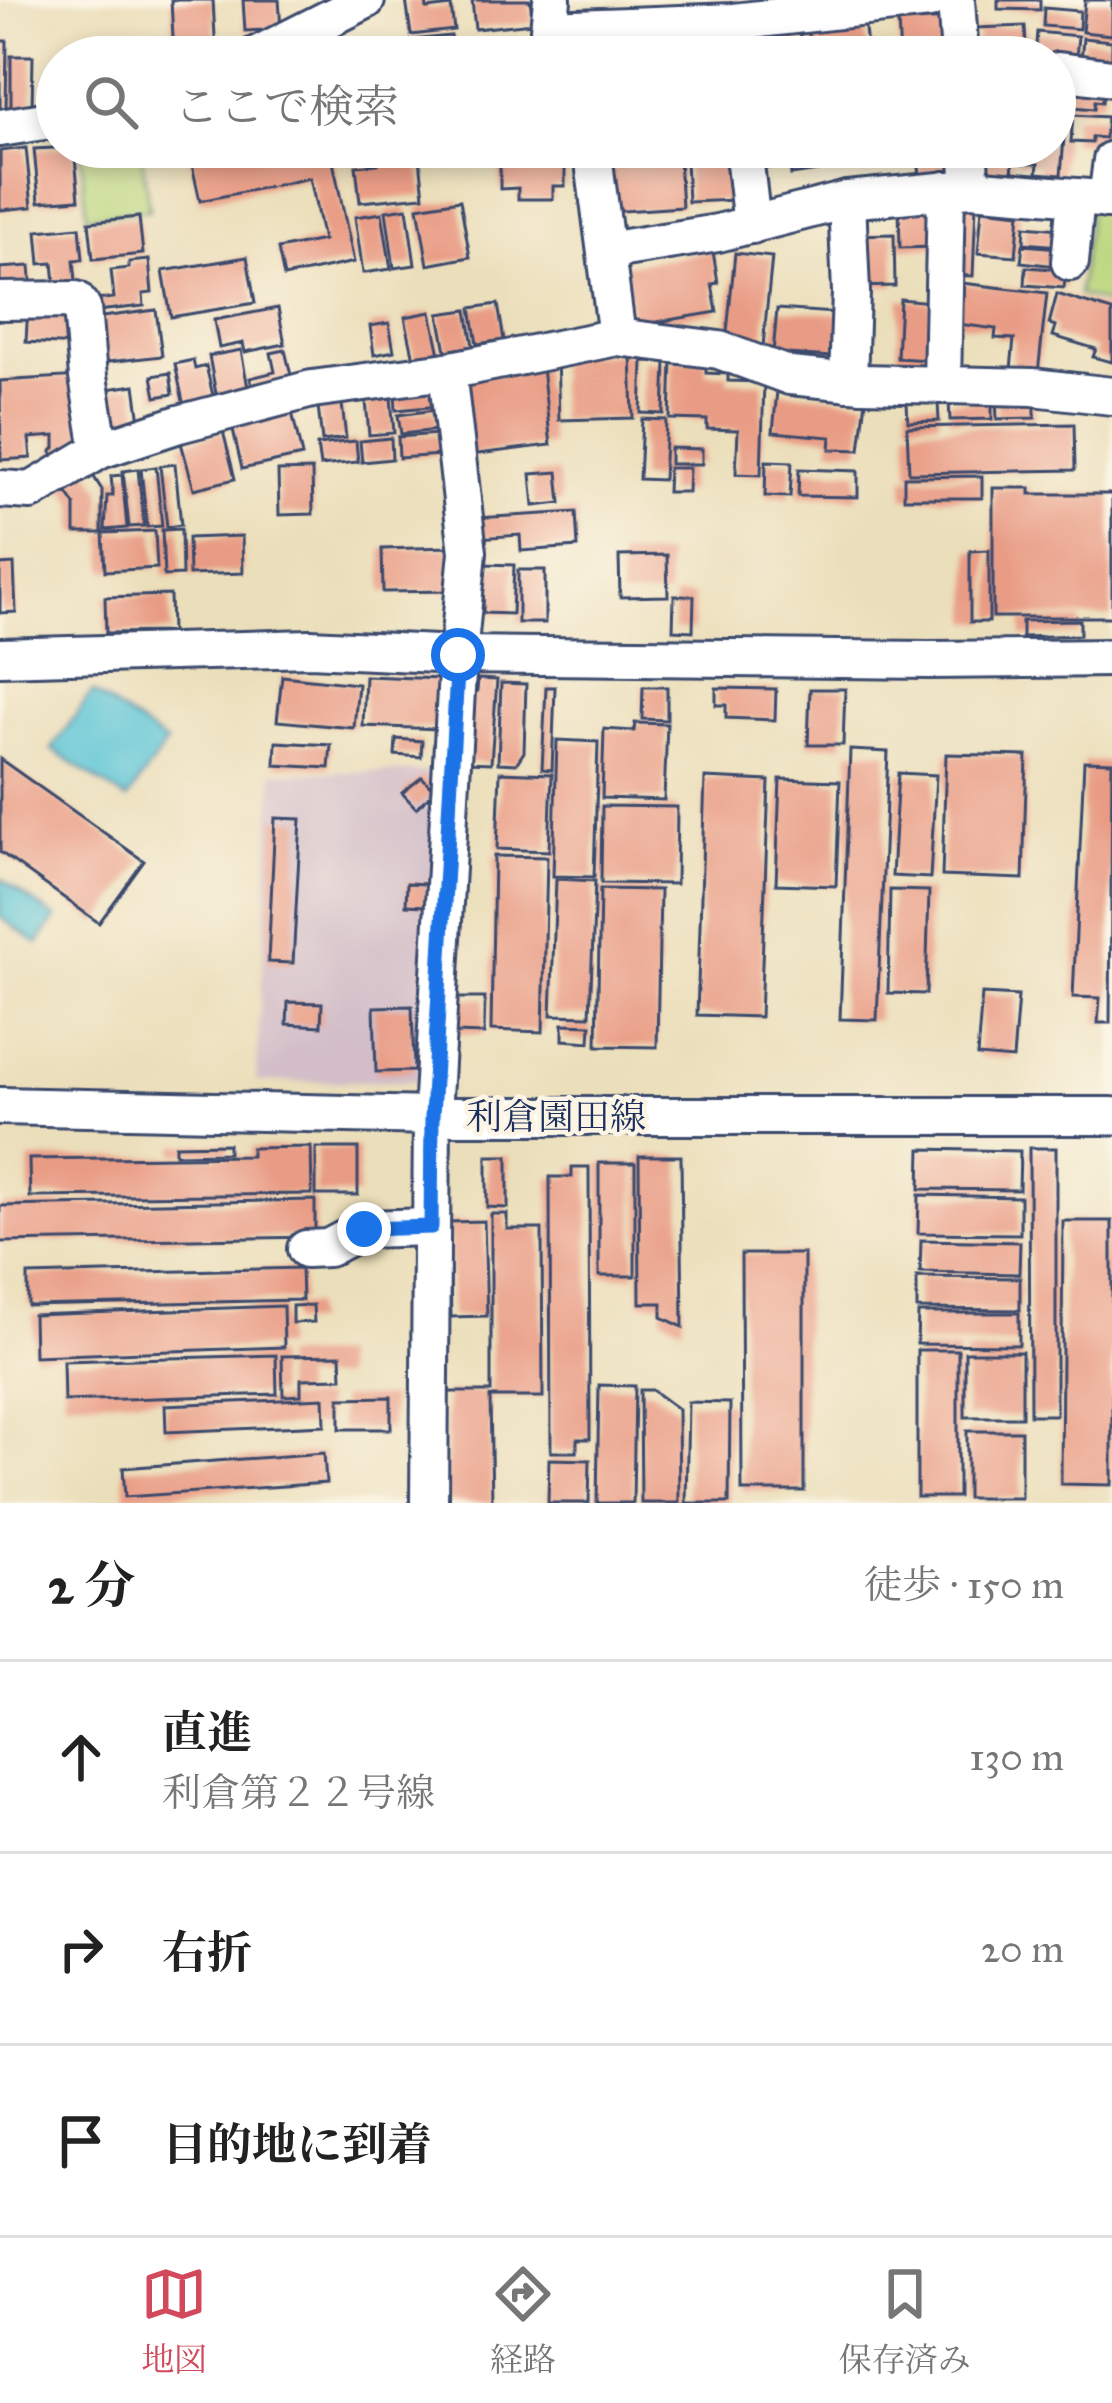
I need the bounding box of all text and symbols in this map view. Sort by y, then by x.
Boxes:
search box [36,36,1076,168]
icon: search [78,69,144,135]
text: ここで検索 [174,79,399,134]
route start [431,628,485,682]
street label: 利倉園田線 [466,1095,646,1139]
route end [337,1202,391,1256]
text: 2 分 [48,1555,135,1617]
text: 徒歩 · 150 m [864,1561,1064,1609]
text: 直進 [162,1705,252,1760]
icon: ahead [48,1724,114,1790]
text: 130 m [969,1733,1064,1781]
text: 利倉第２２号線 [162,1769,435,1817]
icon: right [48,1916,114,1982]
text: 右折 [162,1925,252,1980]
text: 20 m [981,1925,1064,1973]
icon: arrive [48,2108,114,2174]
text: 目的地に到着 [162,2117,432,2172]
tab: 地図 [141,2261,207,2380]
tab: 経路 [490,2261,556,2380]
tab: 保存済み [839,2261,971,2380]

